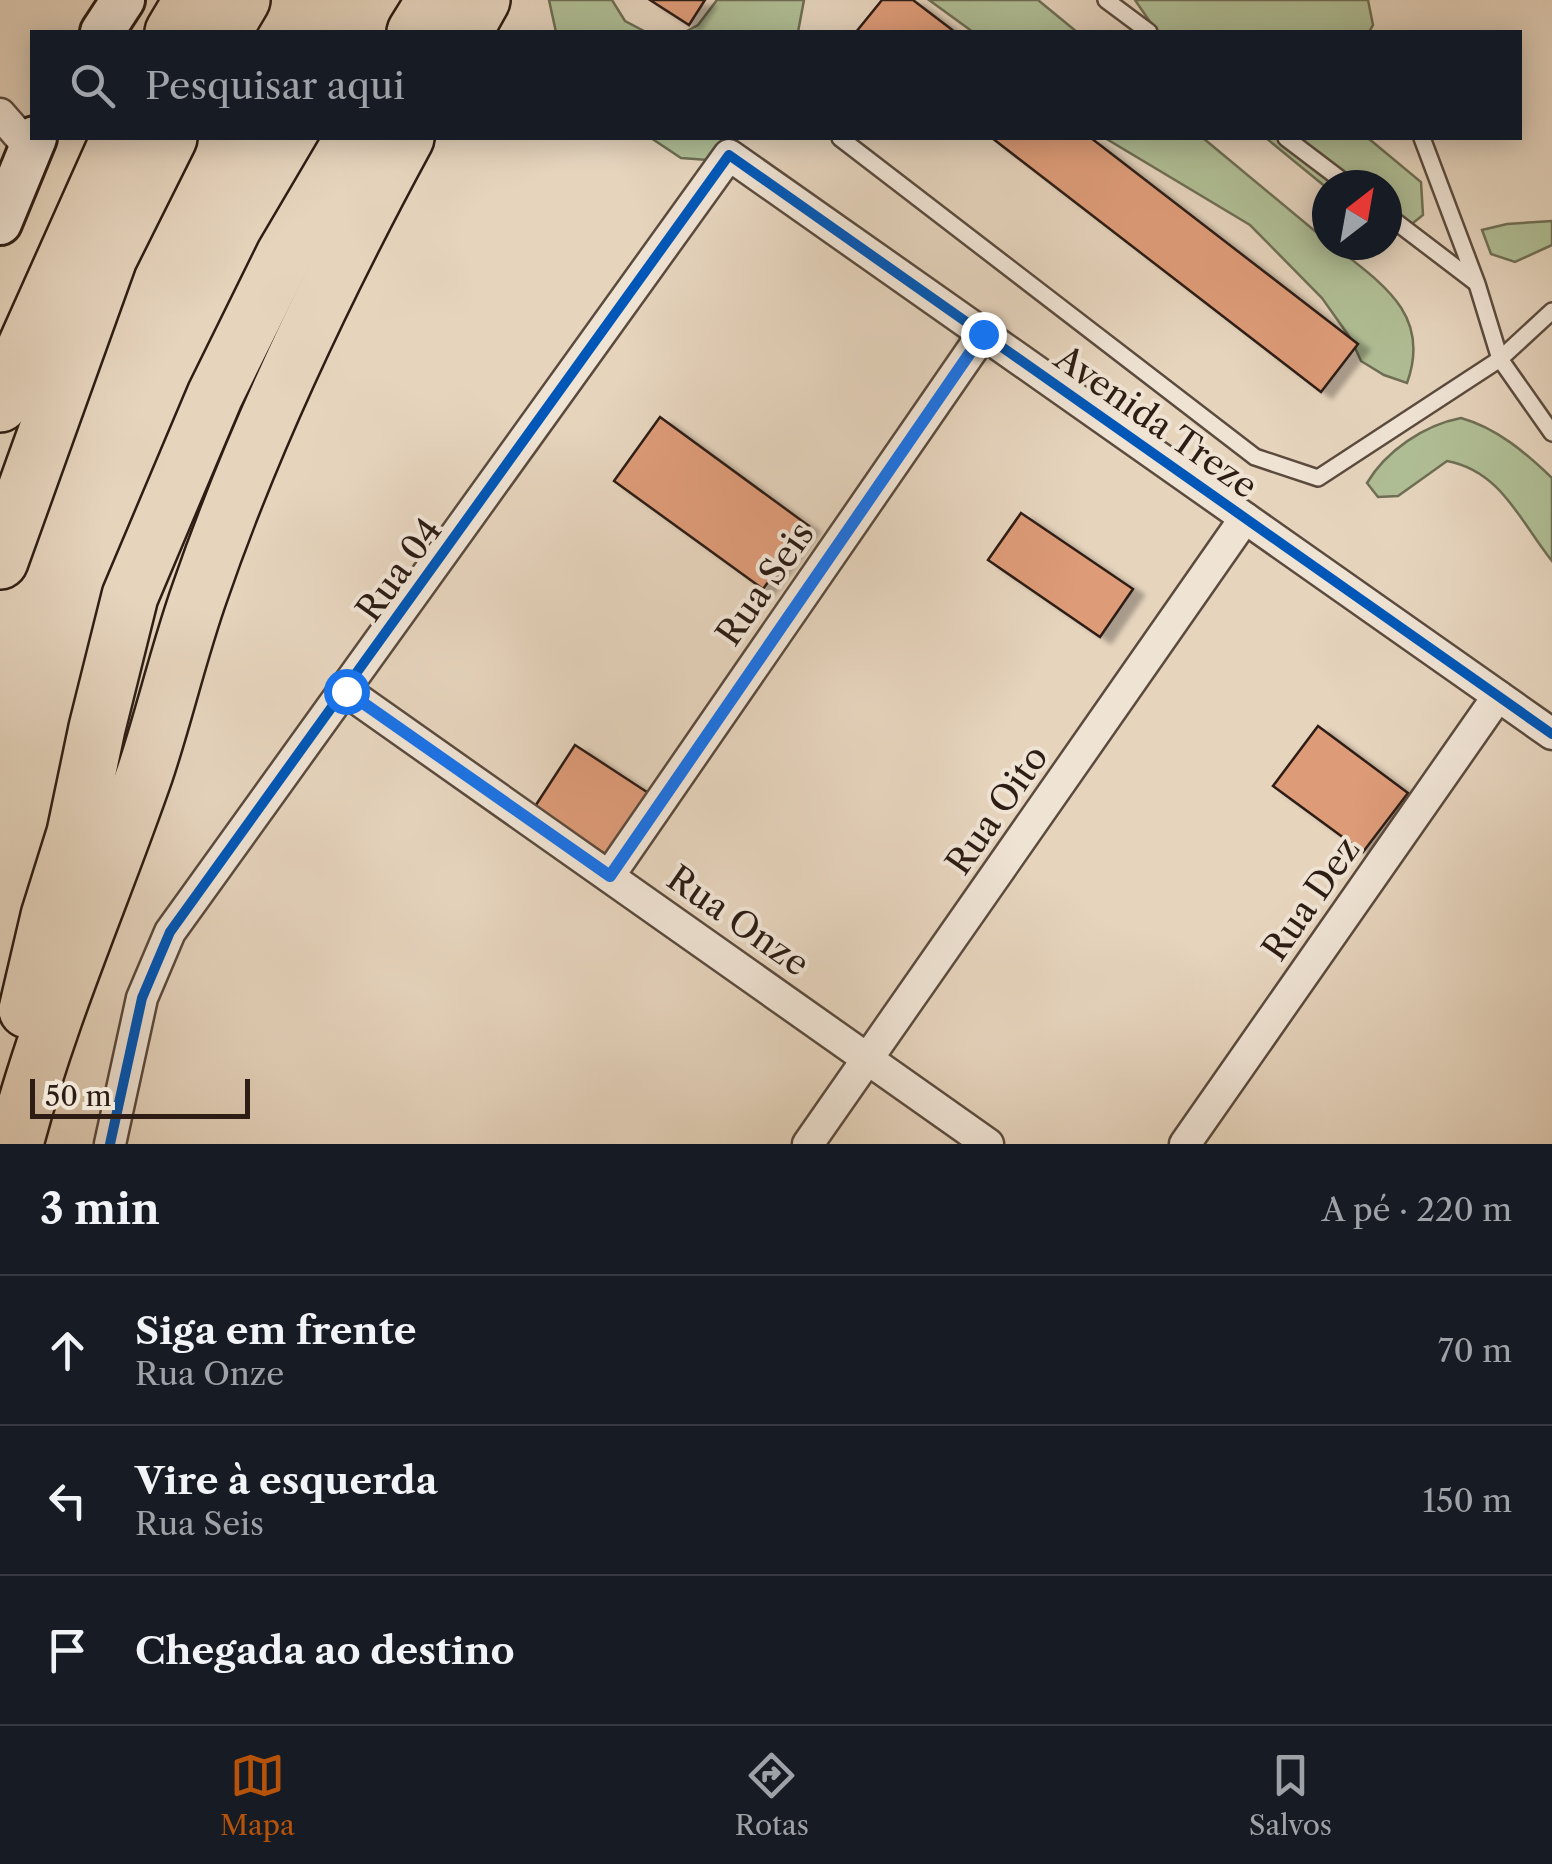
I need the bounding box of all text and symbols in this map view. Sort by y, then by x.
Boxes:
search box [30,30,1522,140]
icon: search [65,58,120,113]
text: Pesquisar aqui [145,62,405,109]
north arrow [1312,170,1402,260]
route end [961,312,1007,358]
street label: Avenida Treze [1046,335,1266,507]
street label: Rua 04 [347,510,450,630]
street label: Rua Seis [707,514,823,654]
route start [324,669,370,715]
street label: Rua Oito [937,737,1057,883]
street label: Rua Dez [1253,829,1369,969]
street label: Rua Onze [659,856,817,985]
scale bar [30,1074,250,1118]
text: 50 m [45,1079,112,1113]
text: 3 min [40,1183,160,1235]
text: A pé · 220 m [1322,1190,1512,1229]
text: Siga em frente [135,1307,416,1354]
icon: ahead [40,1323,95,1378]
text: 70 m [1438,1331,1512,1370]
text: Rua Onze [135,1354,284,1393]
text: Vire à esquerda [135,1457,438,1504]
icon: left [40,1473,95,1528]
text: 150 m [1423,1481,1512,1520]
text: Rua Seis [135,1504,264,1543]
icon: arrive [40,1623,95,1678]
text: Chegada ao destino [135,1627,515,1674]
tab: Mapa [220,1748,295,1842]
tab: Rotas [735,1748,809,1842]
tab: Salvos [1249,1748,1332,1842]

